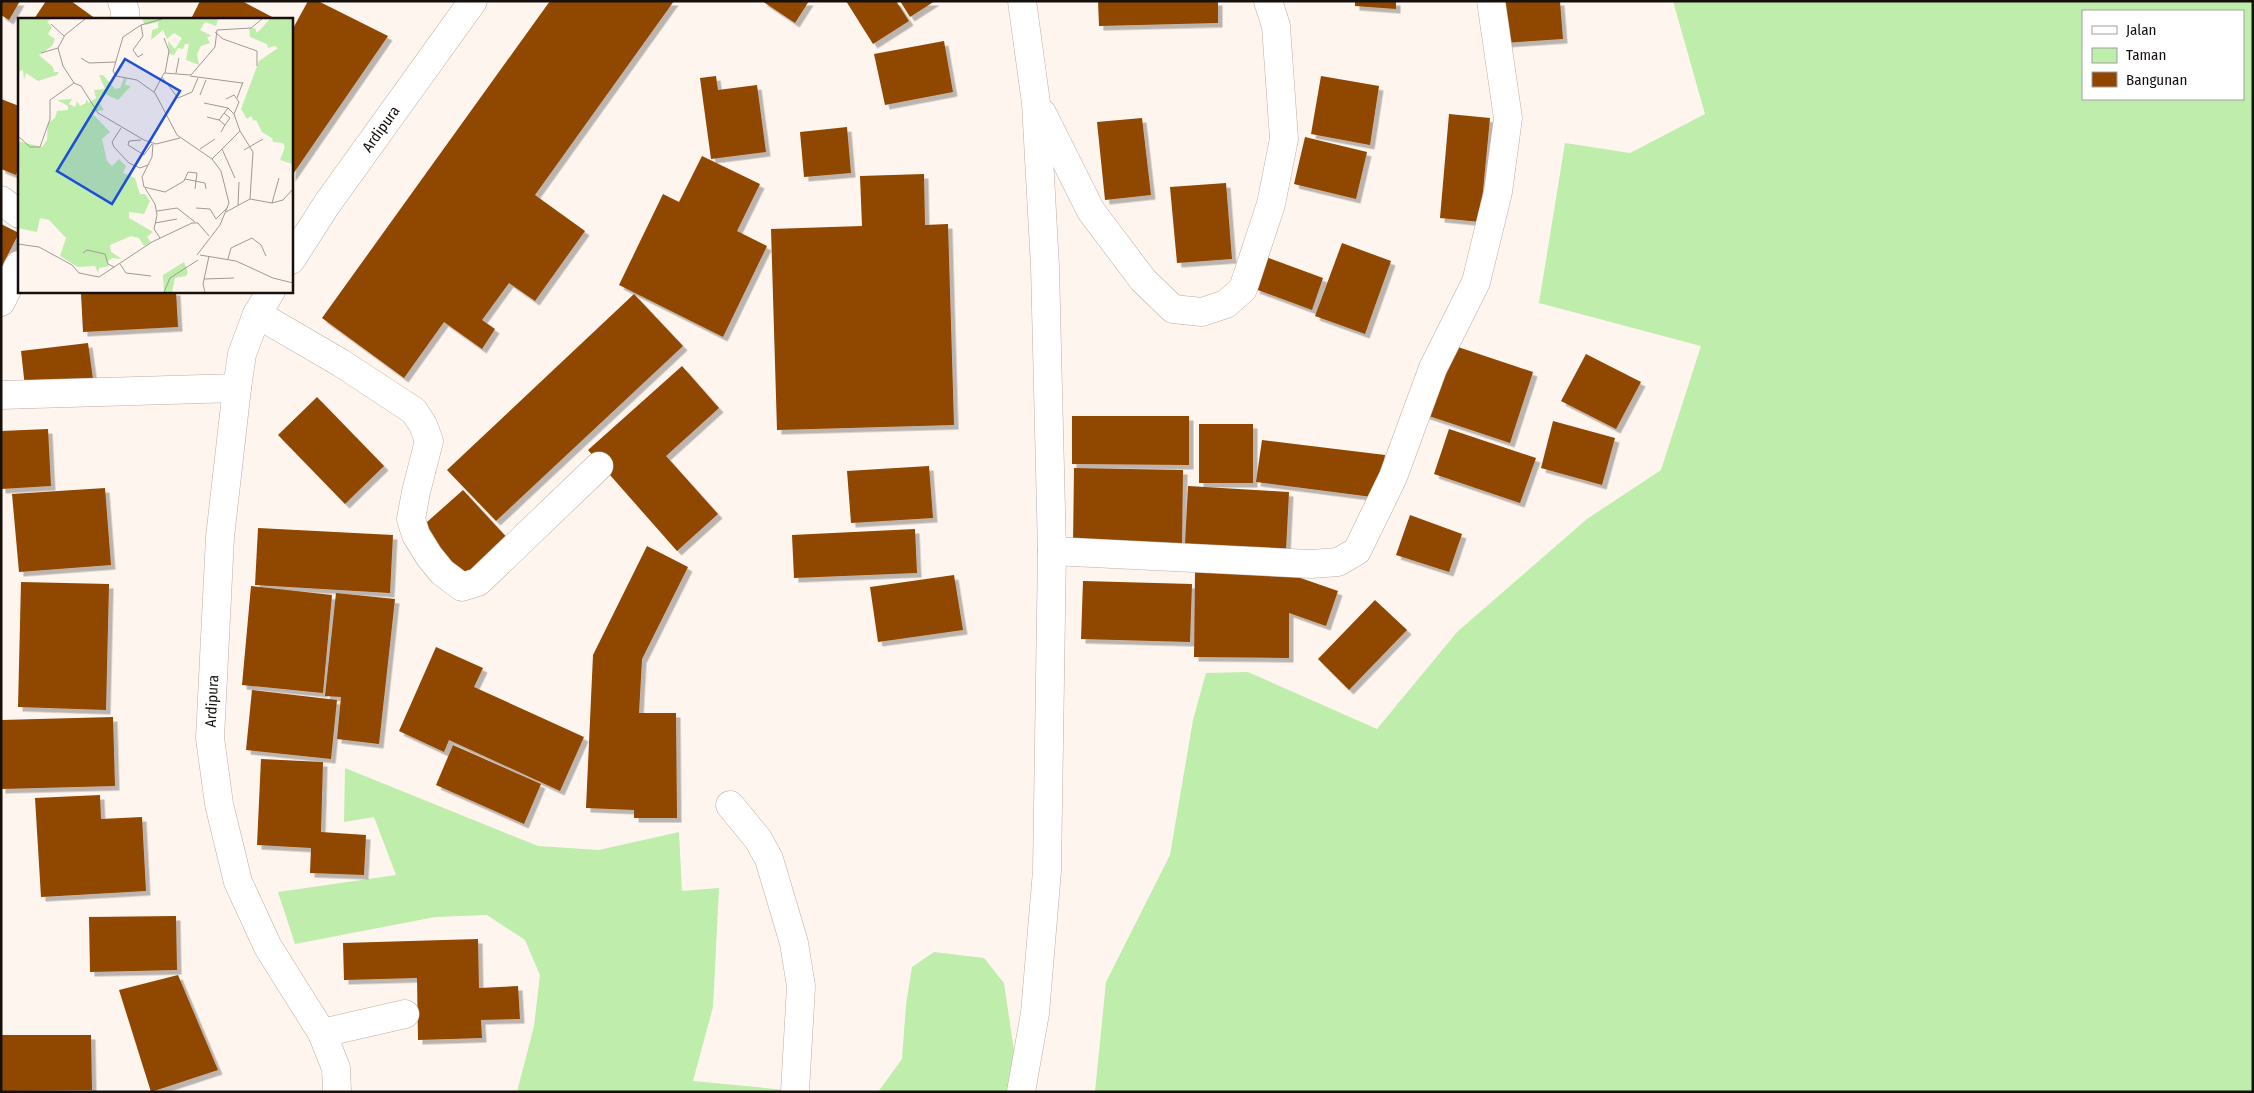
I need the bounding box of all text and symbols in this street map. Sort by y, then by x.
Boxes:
legend [2082,10,2244,100]
inset map [18,18,292,292]
text: Jalan [2126,21,2156,39]
text: Taman [2126,46,2166,64]
text: Bangunan [2126,71,2187,89]
street label: Ardipura [358,102,404,156]
street label: Ardipura [202,674,222,728]

